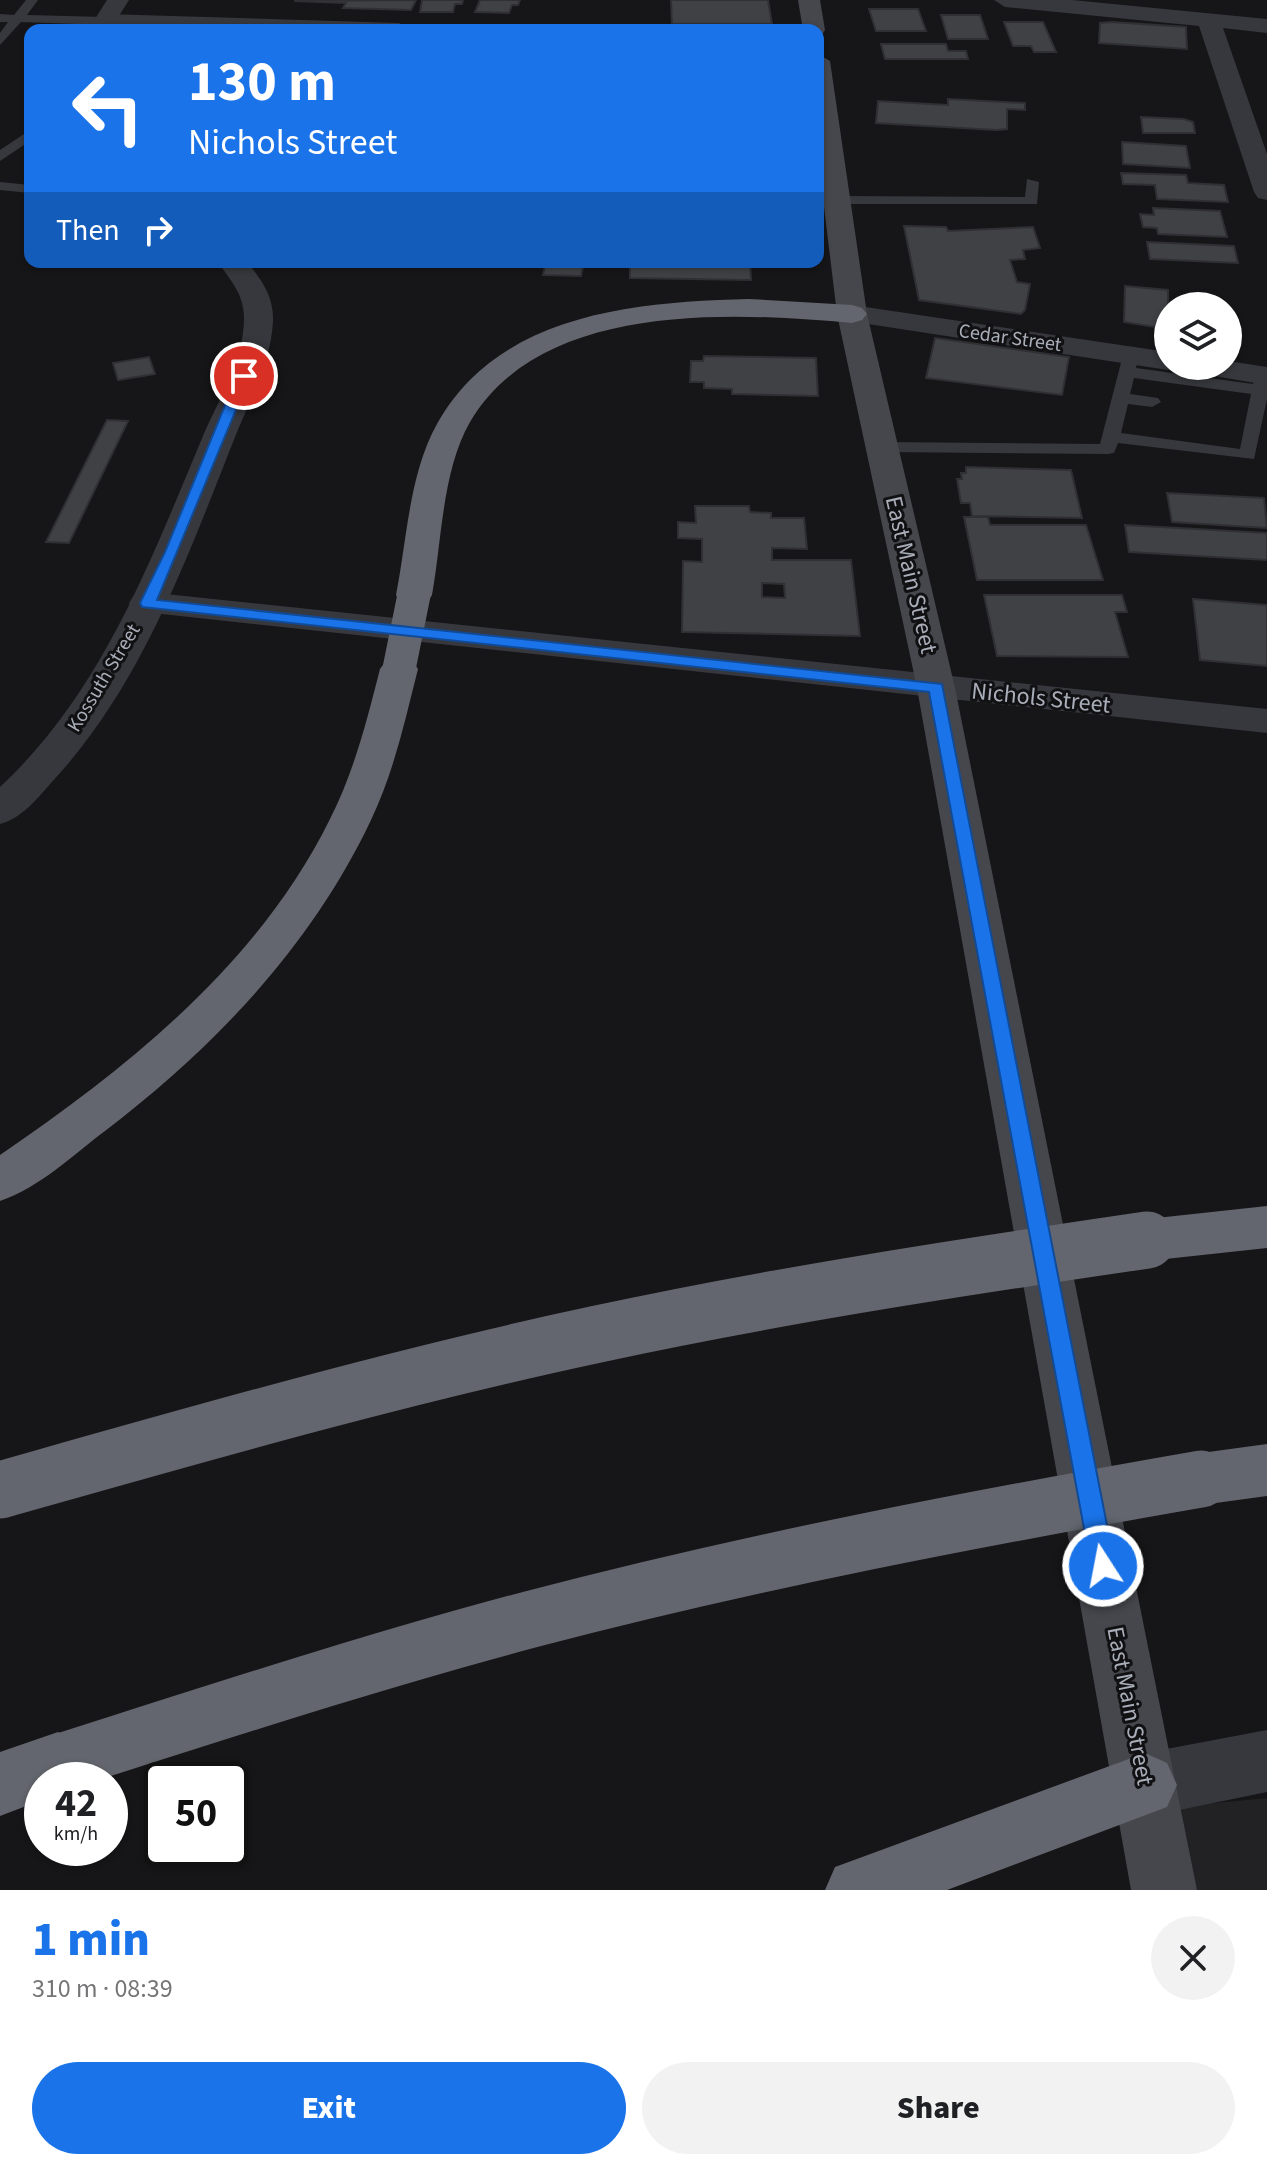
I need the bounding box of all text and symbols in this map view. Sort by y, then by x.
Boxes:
text: 130 m [188,43,336,122]
icon: left [56,56,160,160]
text: Nichols Street [188,117,397,168]
icon: right [136,208,180,252]
text: Then [56,209,120,252]
map controls [1154,292,1242,380]
button: layers [1154,292,1242,380]
street label: Cedar Street [957,317,1063,359]
pin [210,342,278,410]
icon: arrive [222,354,266,398]
street label: East Main Street [876,493,946,657]
street label: Kossuth Street [61,618,147,737]
street label: Nichols Street [970,673,1112,723]
position arrow [1061,1524,1145,1608]
street label: East Main Street [1097,1624,1163,1788]
speed limit sign: 50 [144,1762,248,1866]
text: 42 [55,1775,97,1832]
text: km/h [54,1820,98,1848]
text: 1 min [32,1906,150,1974]
button: close [1151,1916,1235,2000]
text: 310 m · 08:39 [32,1970,173,2007]
button: Exit [32,2062,626,2154]
button: Share [642,2062,1235,2154]

